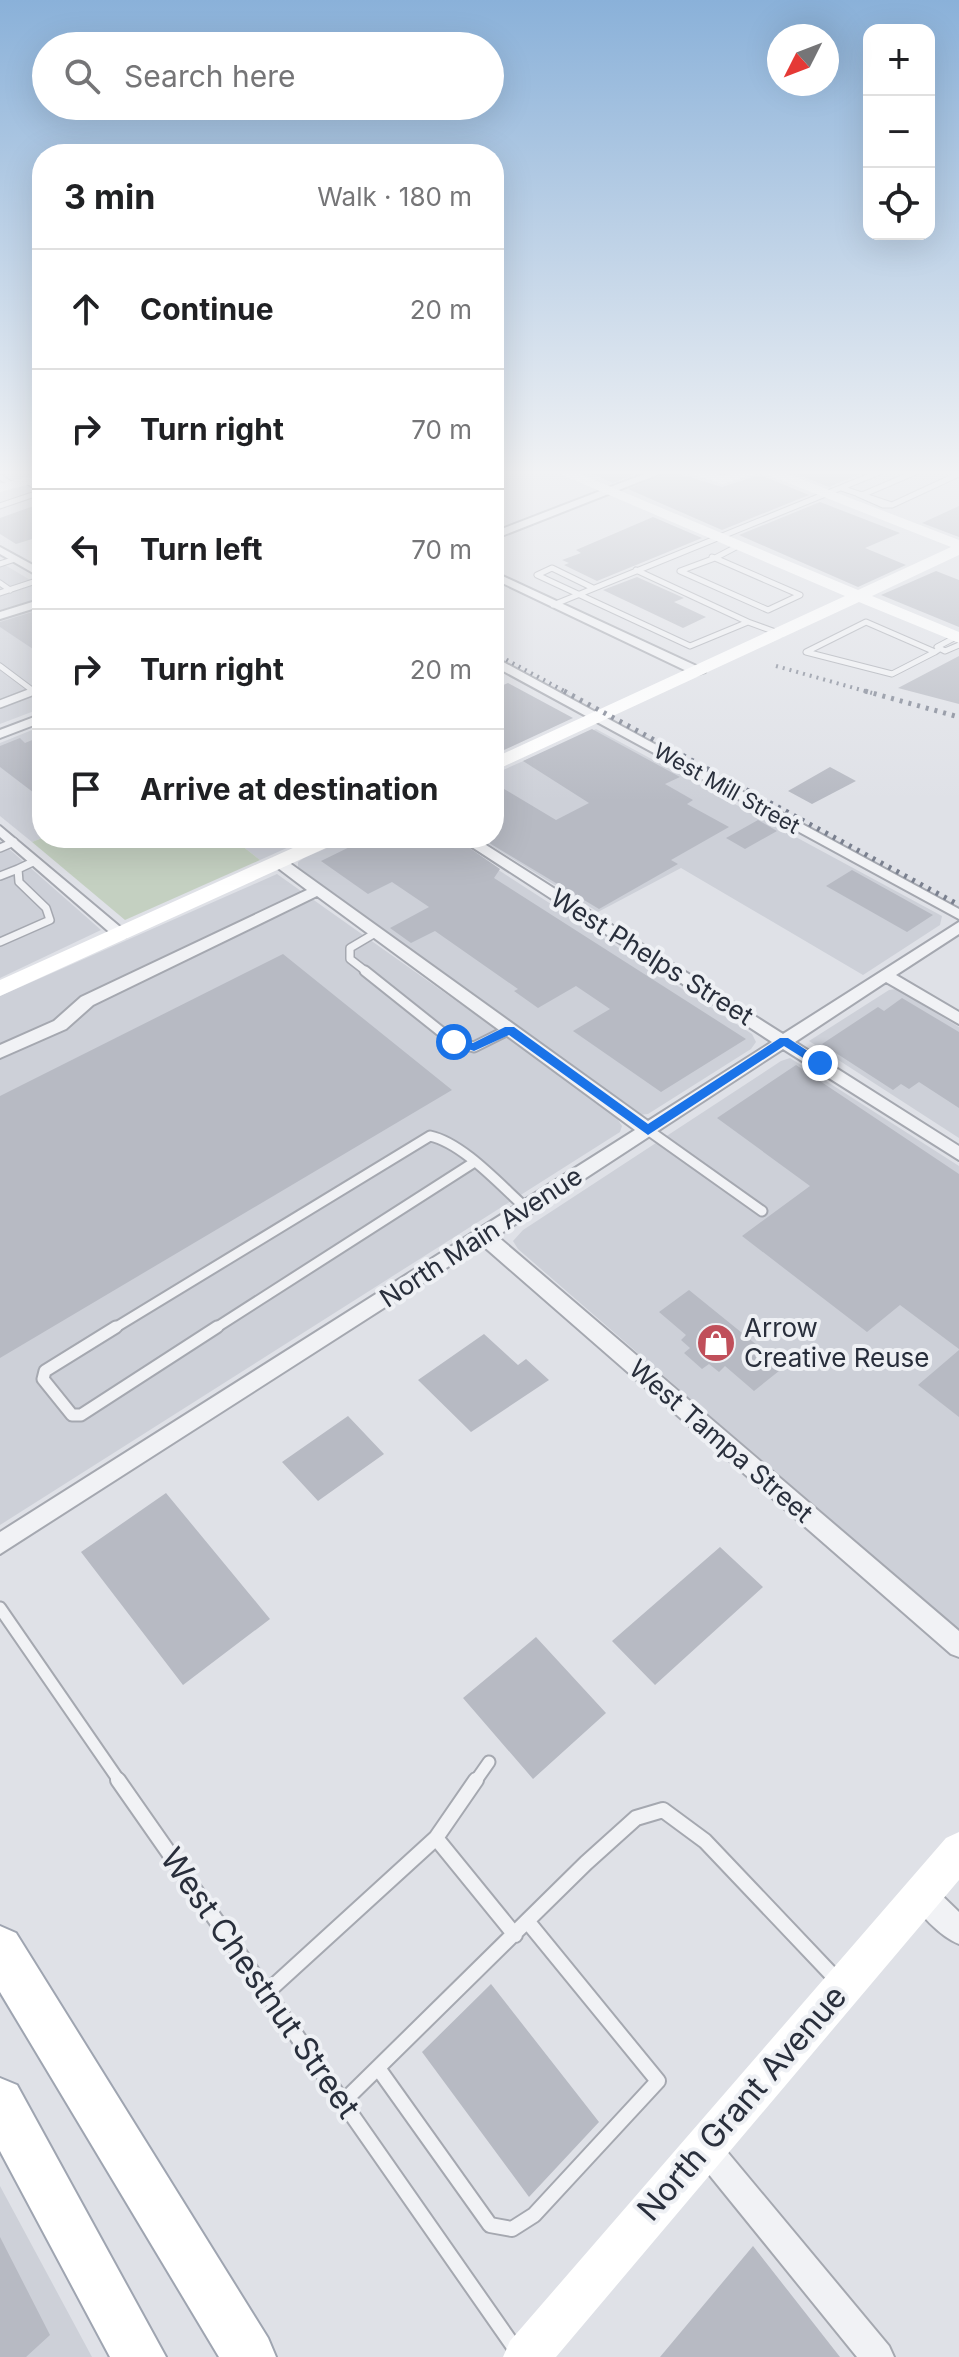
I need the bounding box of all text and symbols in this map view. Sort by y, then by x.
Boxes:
north arrow [767,24,839,96]
map controls [863,24,935,240]
button: + [863,24,935,96]
search box [32,32,504,120]
icon: search [60,54,104,98]
text: Search here [124,58,296,94]
button: − [863,96,935,168]
button: locate [863,168,935,240]
text: 3 min [64,176,155,217]
text: Walk · 180 m [317,181,472,212]
icon: ahead [64,287,108,331]
text: Continue [140,291,274,327]
text: 20 m [410,294,472,325]
icon: right [64,407,108,451]
text: Turn right [140,411,284,447]
text: 70 m [411,414,472,445]
icon: left [64,527,108,571]
text: Turn left [140,531,262,567]
text: 70 m [411,534,472,565]
icon: right [64,647,108,691]
text: Turn right [140,651,284,687]
text: 20 m [410,654,472,685]
street label: West Mill Street [650,737,804,839]
icon: arrive [64,767,108,811]
text: Arrive at destination [140,771,438,807]
street label: West Phelps Street [545,882,759,1031]
route start [436,1024,472,1060]
route end [802,1045,838,1081]
street label: North Main Avenue [374,1160,588,1314]
place label: Arrow Creative Reuse [744,1312,930,1373]
shop icon: Arrow Creative Reuse [695,1322,737,1364]
street label: West Tampa Street [623,1353,819,1529]
street label: West Chestnut Street [152,1840,368,2125]
street label: North Grant Avenue [629,1977,854,2228]

